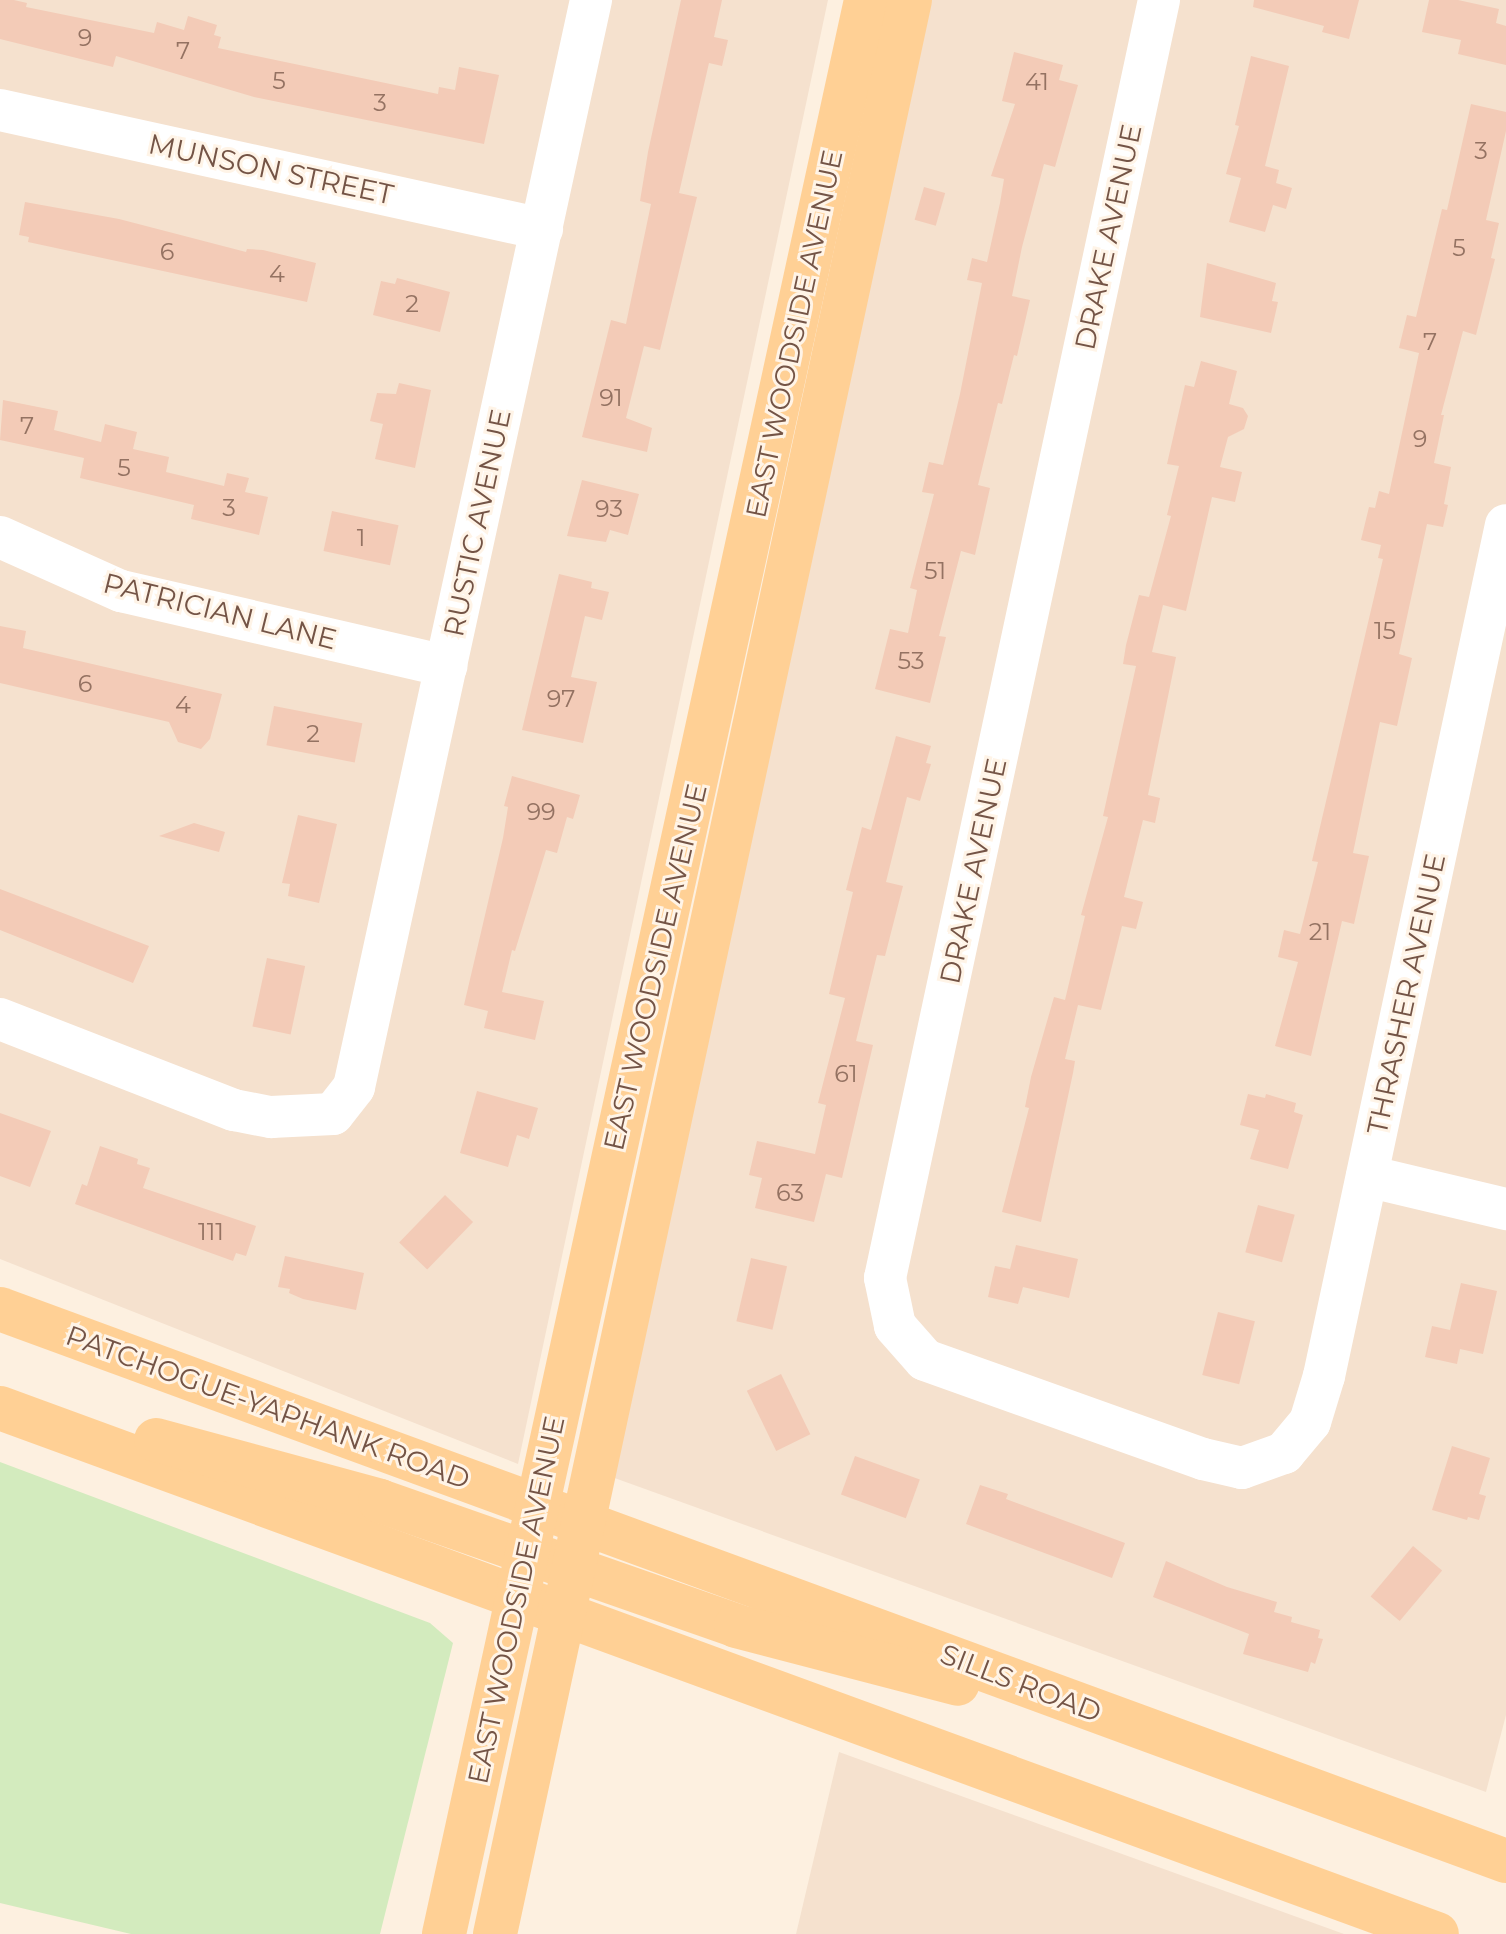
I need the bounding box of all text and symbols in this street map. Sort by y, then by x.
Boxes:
house number: 9 [78,24,92,52]
house number: 7 [176,37,190,65]
house number: 5 [272,67,286,95]
house number: 41 [1025,68,1049,96]
house number: 3 [373,89,387,117]
street label: DRAKE AVENUE [1068,121,1148,353]
street label: MUNSON STREET [146,127,396,211]
house number: 3 [1474,137,1488,165]
street label: EAST WOODSIDE AVENUE [739,147,849,521]
house number: 5 [1452,234,1466,262]
house number: 6 [160,238,174,266]
house number: 4 [269,260,285,288]
house number: 2 [405,290,419,318]
house number: 7 [1423,328,1437,356]
house number: 91 [599,384,623,412]
street label: RUSTIC AVENUE [436,406,518,640]
house number: 7 [20,412,34,440]
house number: 9 [1413,425,1427,453]
house number: 5 [117,454,131,482]
house number: 3 [222,494,236,522]
house number: 93 [595,495,623,523]
house number: 1 [357,524,365,552]
house number: 51 [924,557,946,585]
street label: PATRICIAN LANE [100,566,340,656]
house number: 15 [1374,617,1396,645]
house number: 53 [898,647,924,675]
house number: 6 [78,670,92,698]
house number: 97 [547,685,575,713]
house number: 4 [175,691,191,719]
house number: 2 [306,720,320,748]
street label: DRAKE AVENUE [933,755,1013,987]
street label: EAST WOODSIDE AVENUE [596,780,714,1154]
house number: 99 [526,798,556,826]
street label: THRASHER AVENUE [1360,851,1452,1137]
house number: 21 [1309,918,1331,946]
house number: 61 [834,1060,858,1088]
house number: 63 [776,1179,804,1207]
house number: 111 [198,1218,224,1246]
street label: PATCHOGUE-YAPHANK ROAD [61,1318,475,1496]
street label: EAST WOODSIDE AVENUE [461,1413,571,1787]
street label: SILLS ROAD [936,1637,1106,1729]

